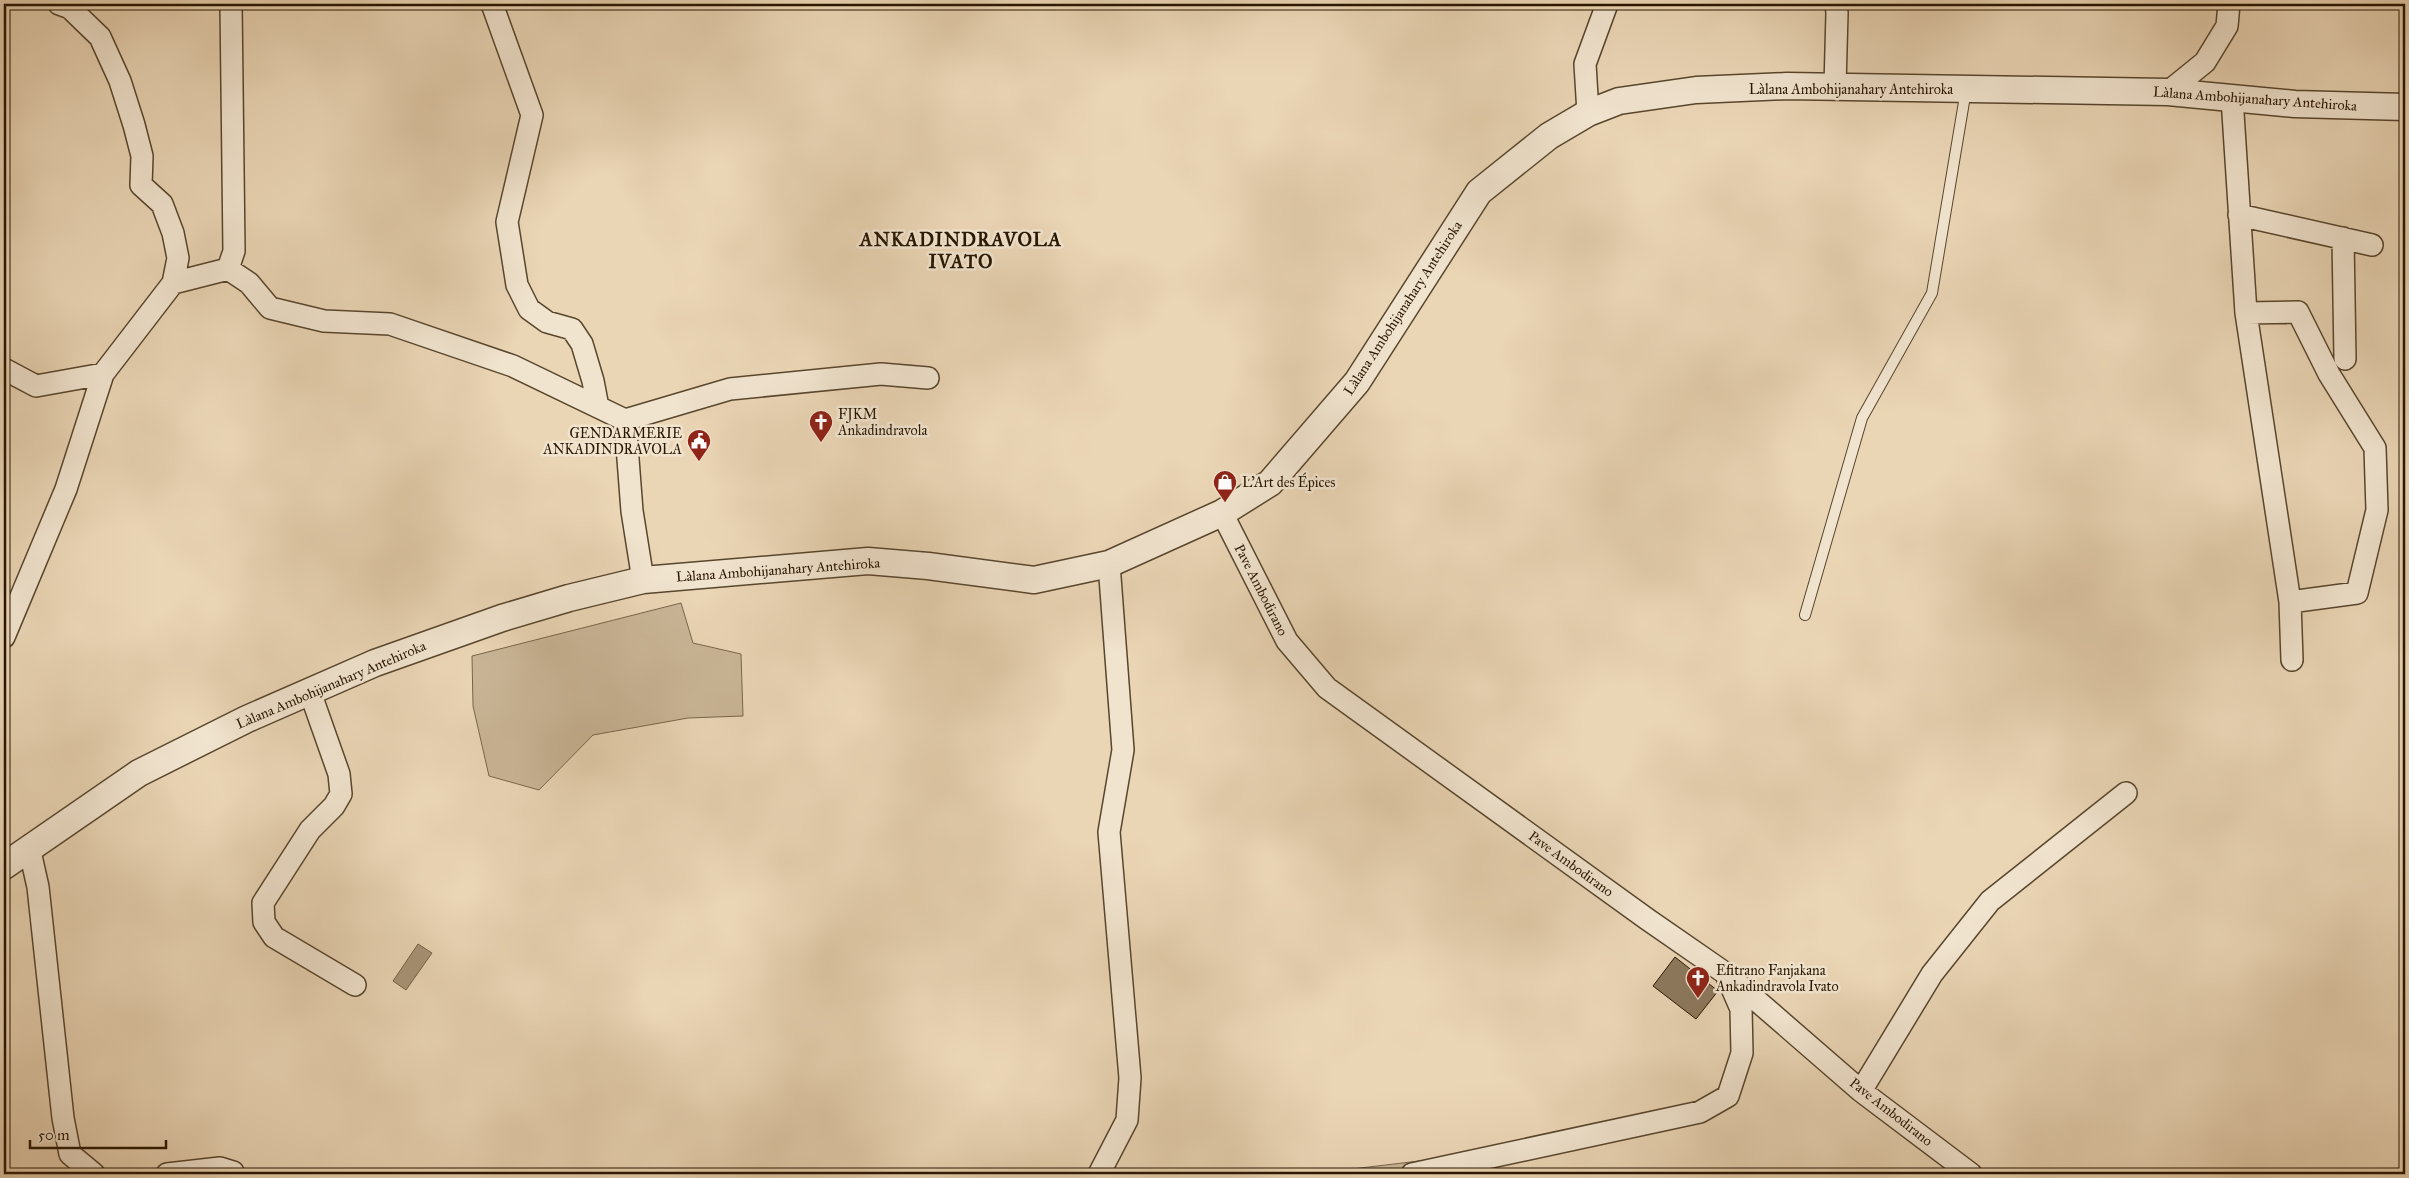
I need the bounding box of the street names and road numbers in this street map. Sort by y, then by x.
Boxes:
street label: Làlana Ambohijanahary Antehiroka [1749,81,1953,98]
street label: Làlana Ambohijanahary Antehiroka [2152,83,2358,115]
street label: Làlana Ambohijanahary Antehiroka [1340,218,1466,398]
street label: Pave Ambodirano [1231,541,1291,639]
street label: Làlana Ambohijanahary Antehiroka [675,554,881,586]
street label: Làlana Ambohijanahary Antehiroka [234,637,428,733]
street label: Pave Ambodirano [1525,827,1617,901]
street label: Pave Ambodirano [1846,1074,1936,1150]

